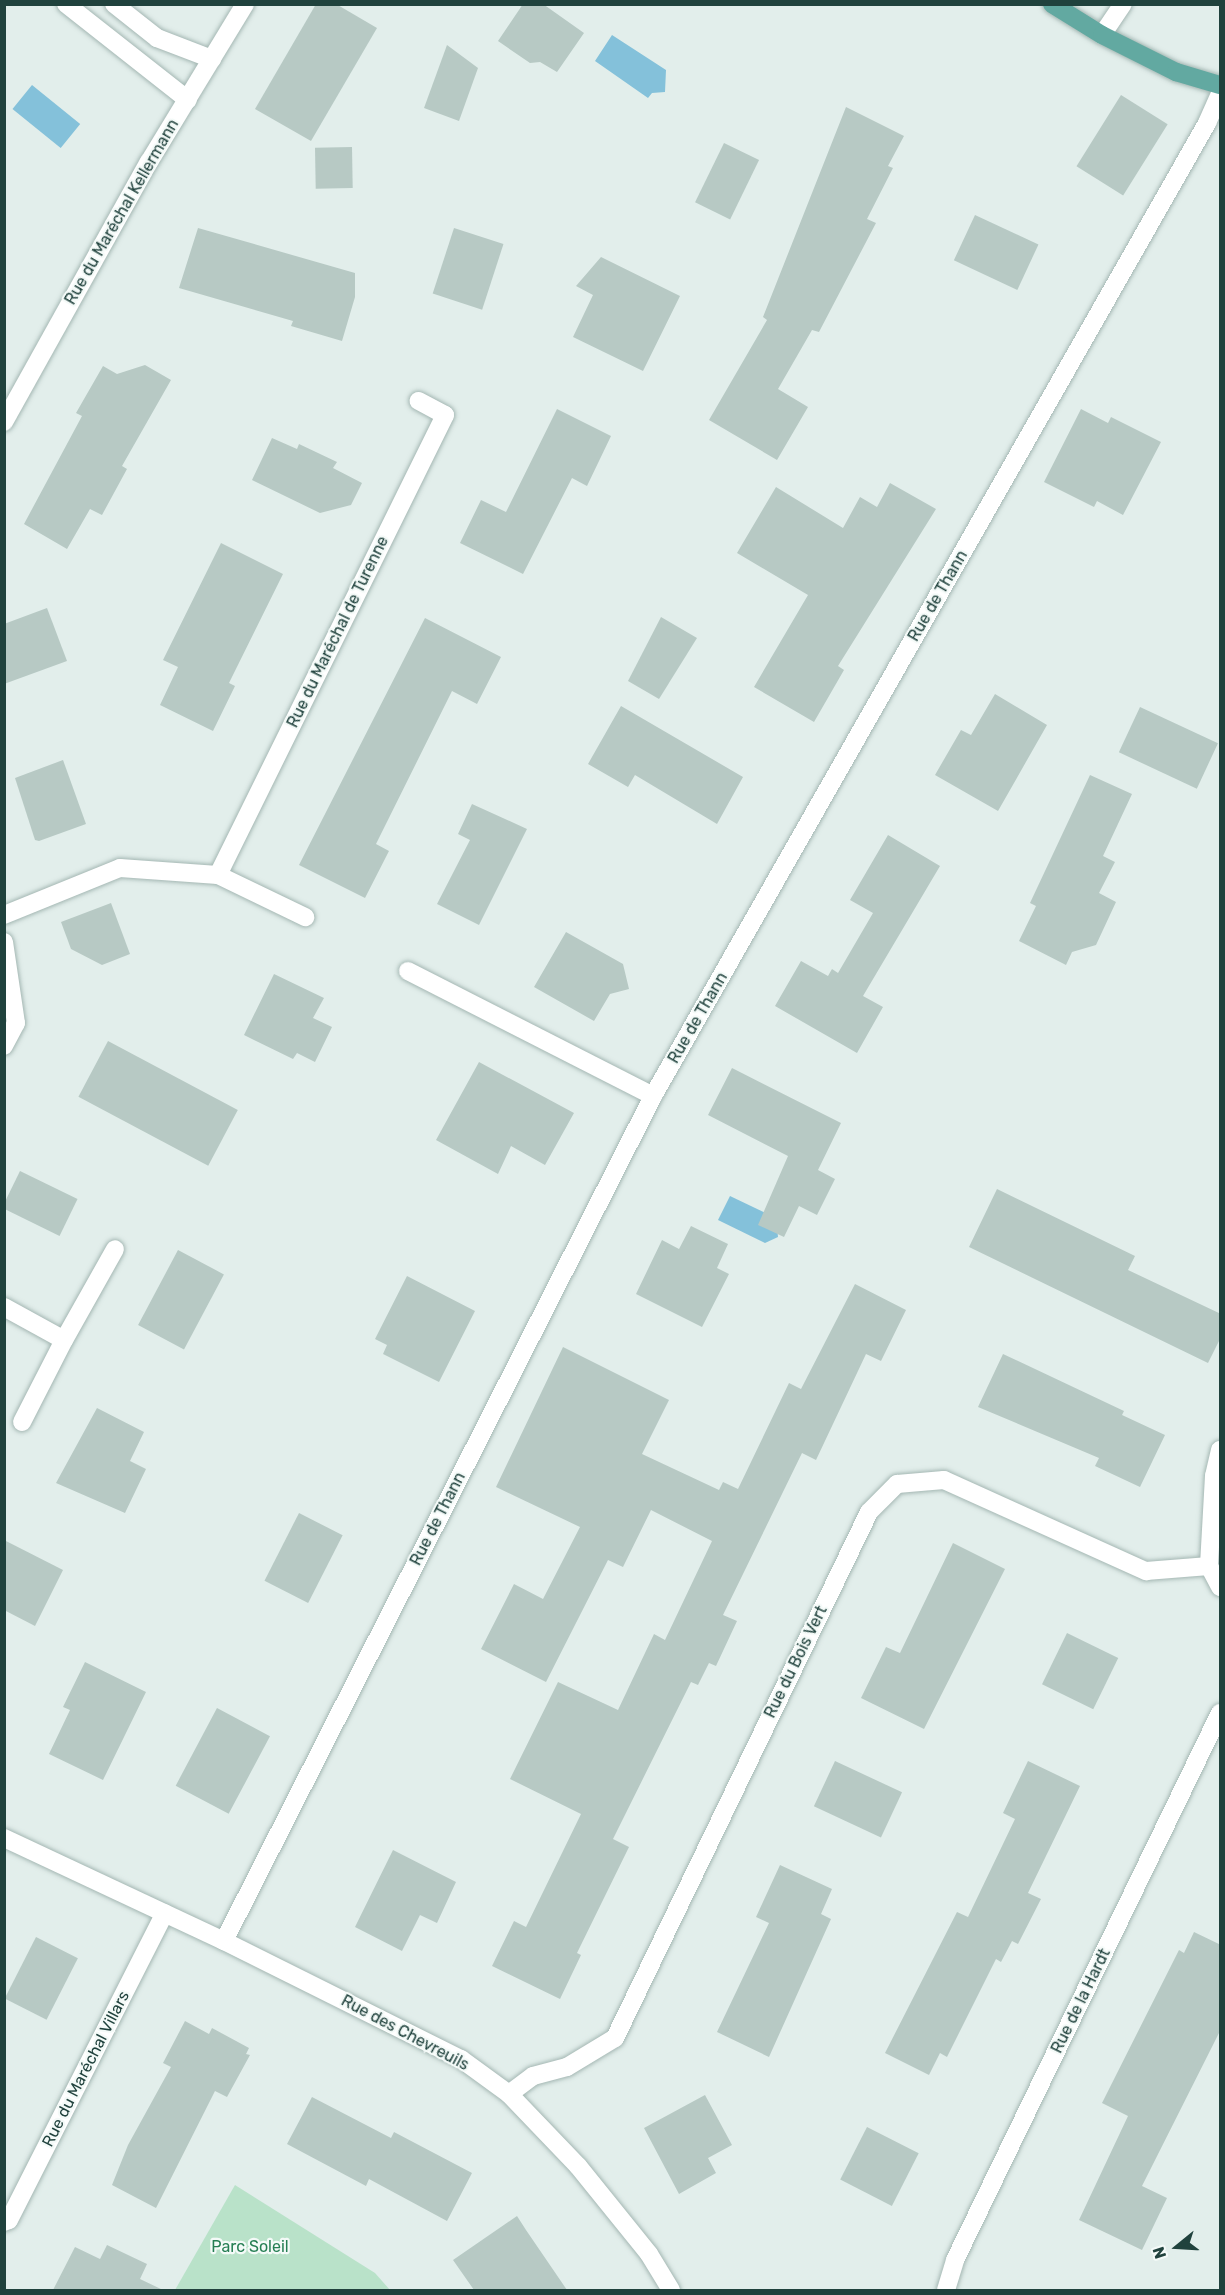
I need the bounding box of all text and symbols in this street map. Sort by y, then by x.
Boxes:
street label: Rue du Maréchal Kellermann [61,116,183,308]
street label: Rue du Maréchal de Turenne [283,533,393,731]
street label: Rue de Thann [904,547,972,645]
street label: Rue de Thann [664,969,732,1067]
street label: Rue de Thann [406,1469,470,1569]
street label: Rue du Bois Vert [760,1603,832,1721]
street label: Rue de la Hardt [1047,1946,1115,2056]
street label: Rue du Maréchal Villars [38,1988,134,2150]
street label: Rue des Chevreuils [338,1991,472,2075]
north arrow [1147,2217,1207,2277]
park label: Parc Soleil [211,2237,289,2257]
text: N [1149,2244,1170,2261]

